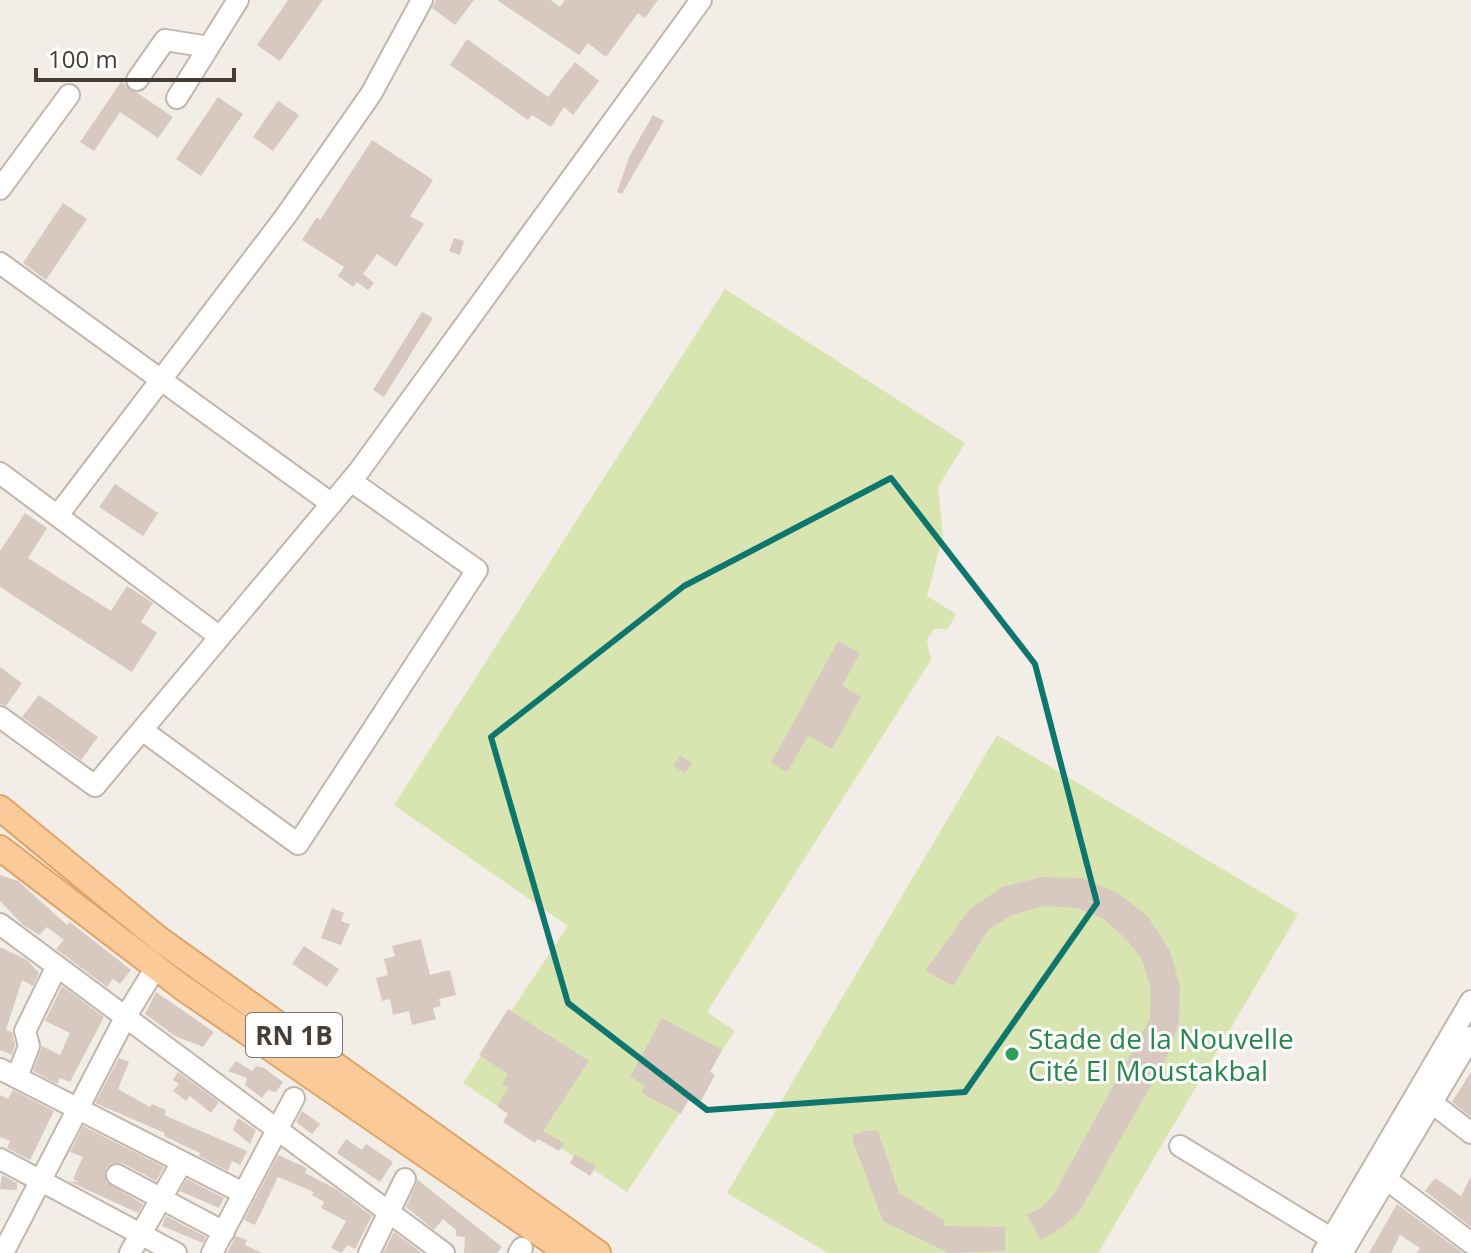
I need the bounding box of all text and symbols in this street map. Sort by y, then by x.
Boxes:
scale bar [36,32,234,82]
text: 100 m [48,42,118,75]
road number: RN 1B [246,1013,342,1057]
place label: Stade de la Nouvelle Cité El Moustakbal [1028,1019,1294,1089]
marker: Stade de la Nouvelle Cité El Moustakbal [1003,1045,1021,1063]

